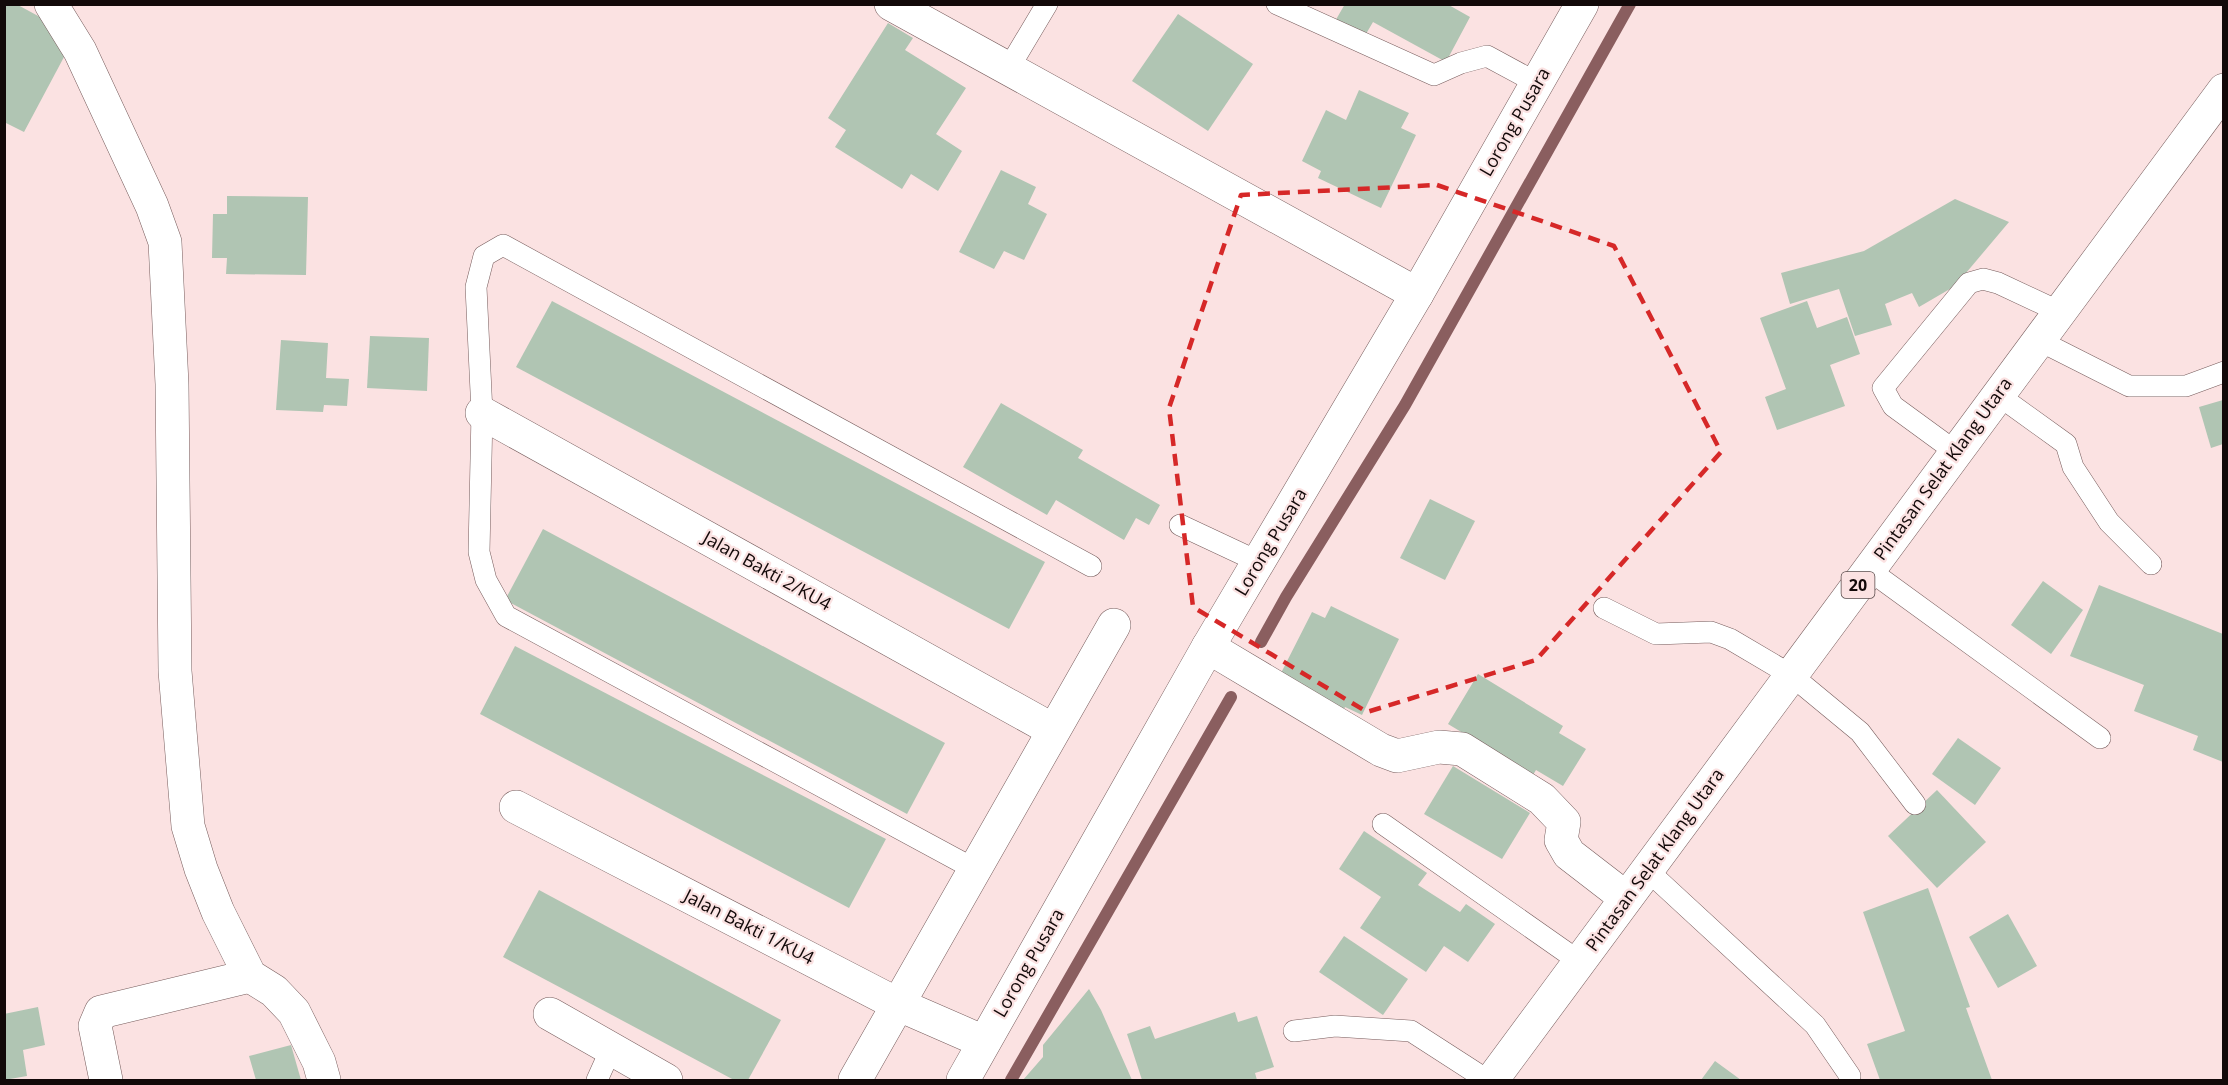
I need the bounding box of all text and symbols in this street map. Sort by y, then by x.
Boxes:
street label: Lorong Pusara [1473,63,1555,180]
street label: Pintasan Selat Klang Utara [1868,372,2017,565]
street label: Lorong Pusara [1229,483,1312,600]
street label: Jalan Bakti 2/KU4 [697,524,836,615]
road number: 20 [1842,572,1874,598]
street label: Pintasan Selat Klang Utara [1580,763,1729,956]
street label: Jalan Bakti 1/KU4 [678,882,819,969]
street label: Lorong Pusara [987,904,1069,1021]

